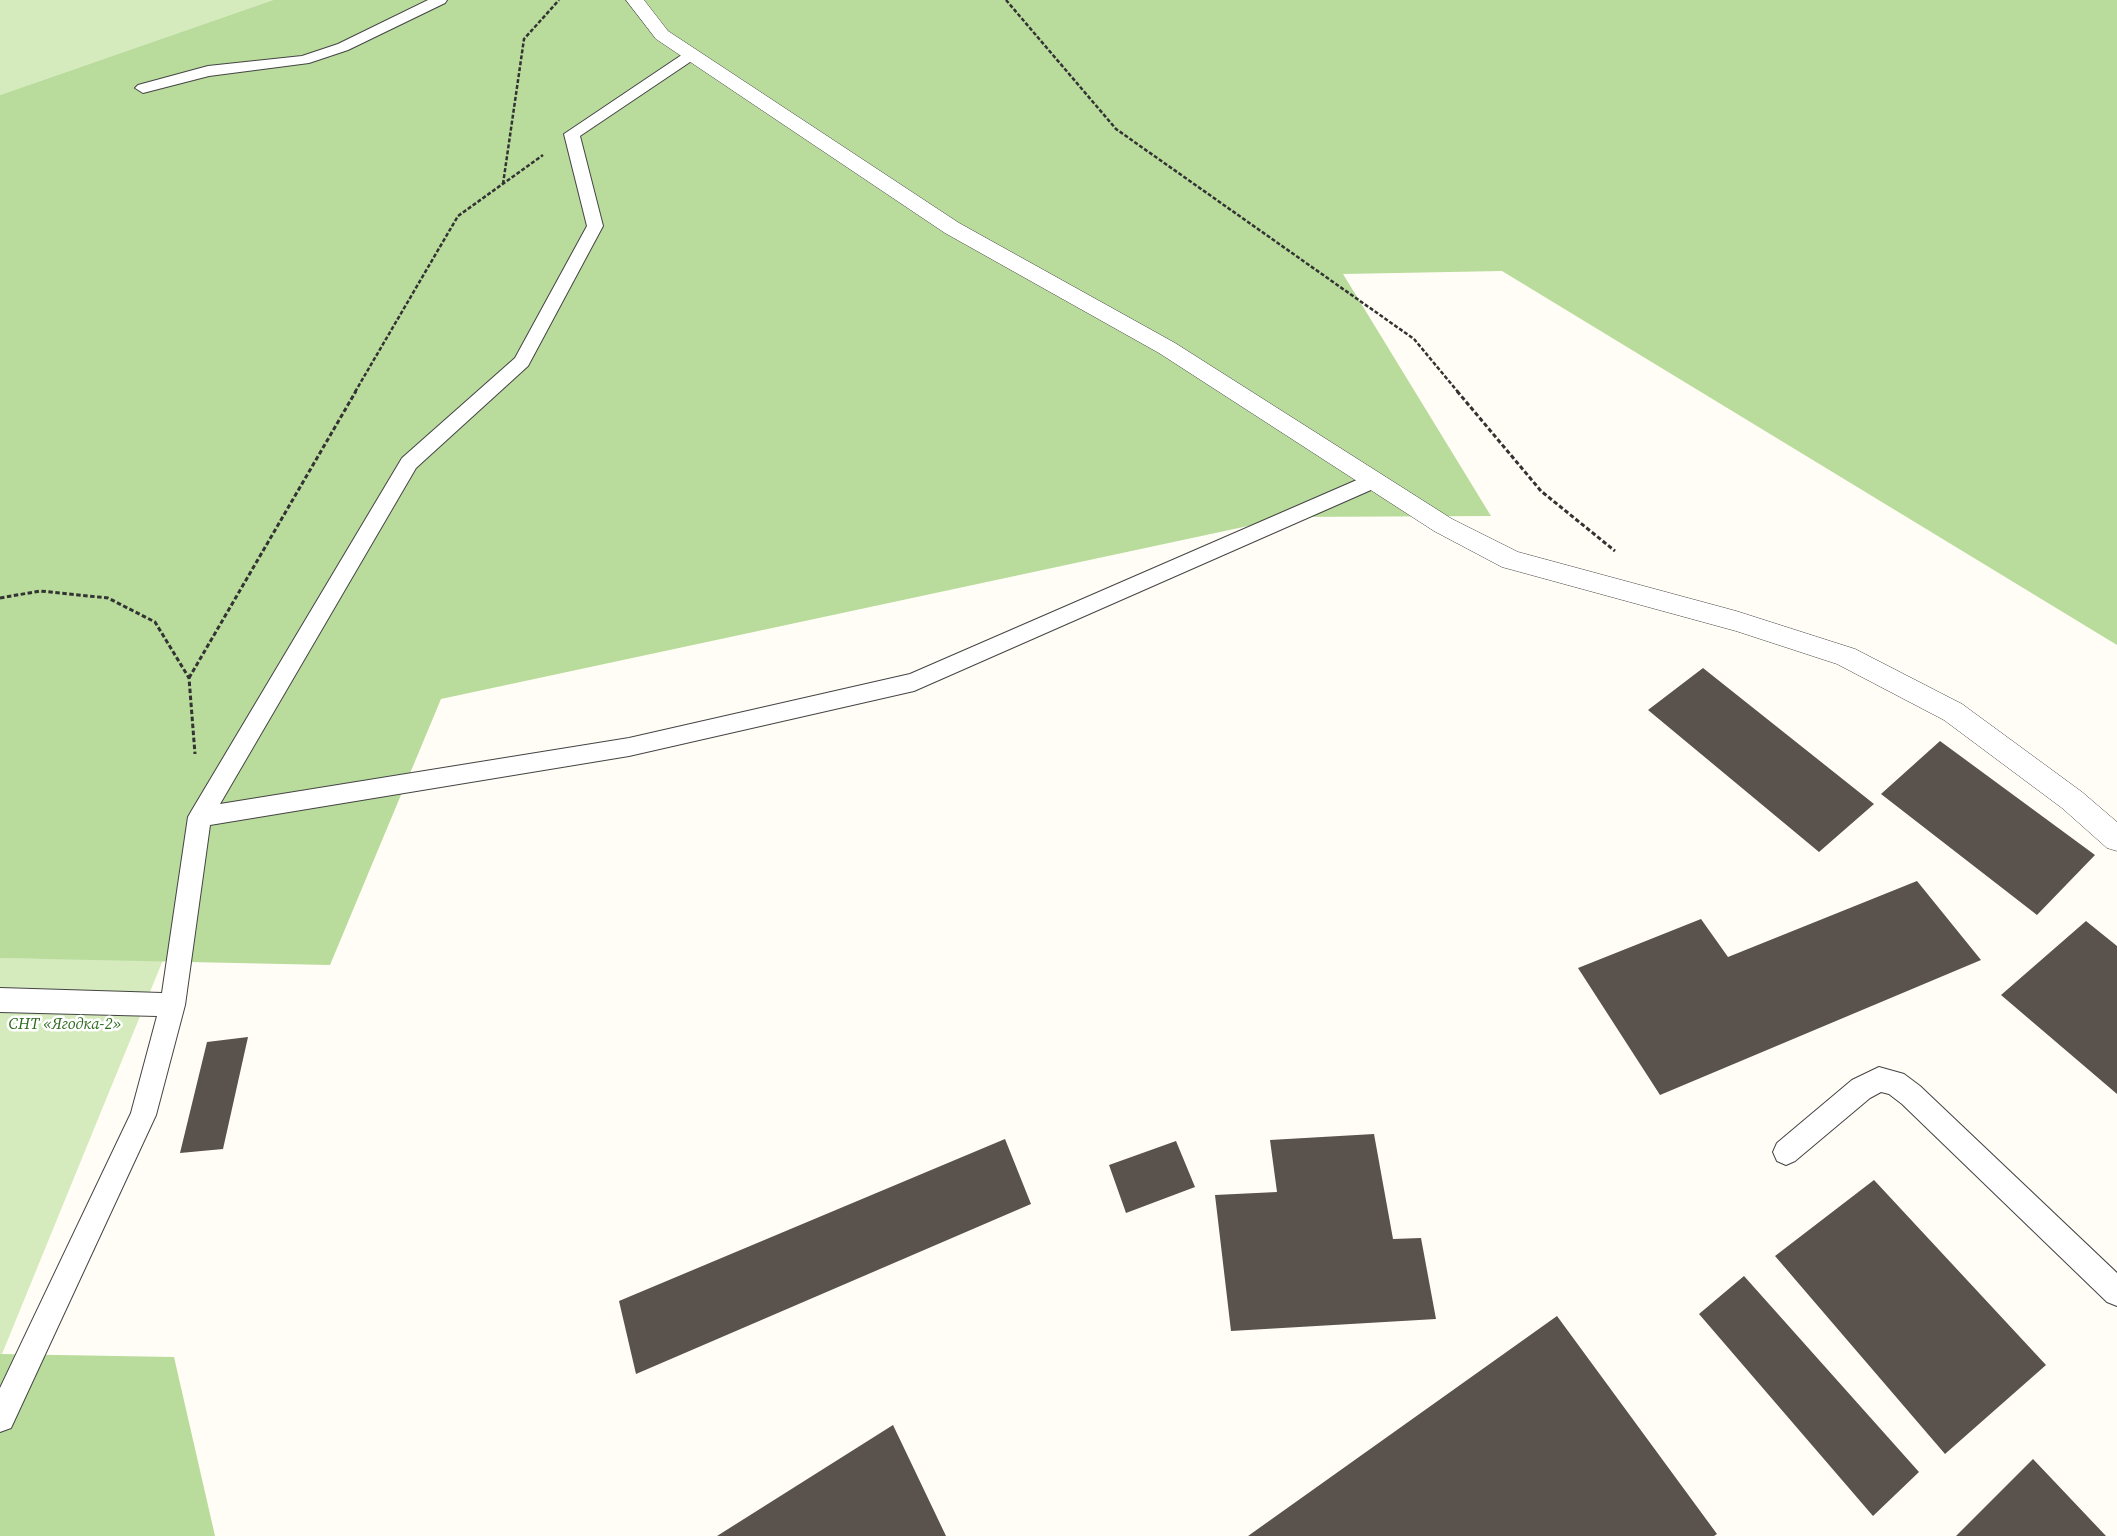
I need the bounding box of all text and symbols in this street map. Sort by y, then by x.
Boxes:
park label: СНТ «Ягодка-2» [9,1015,121,1035]

